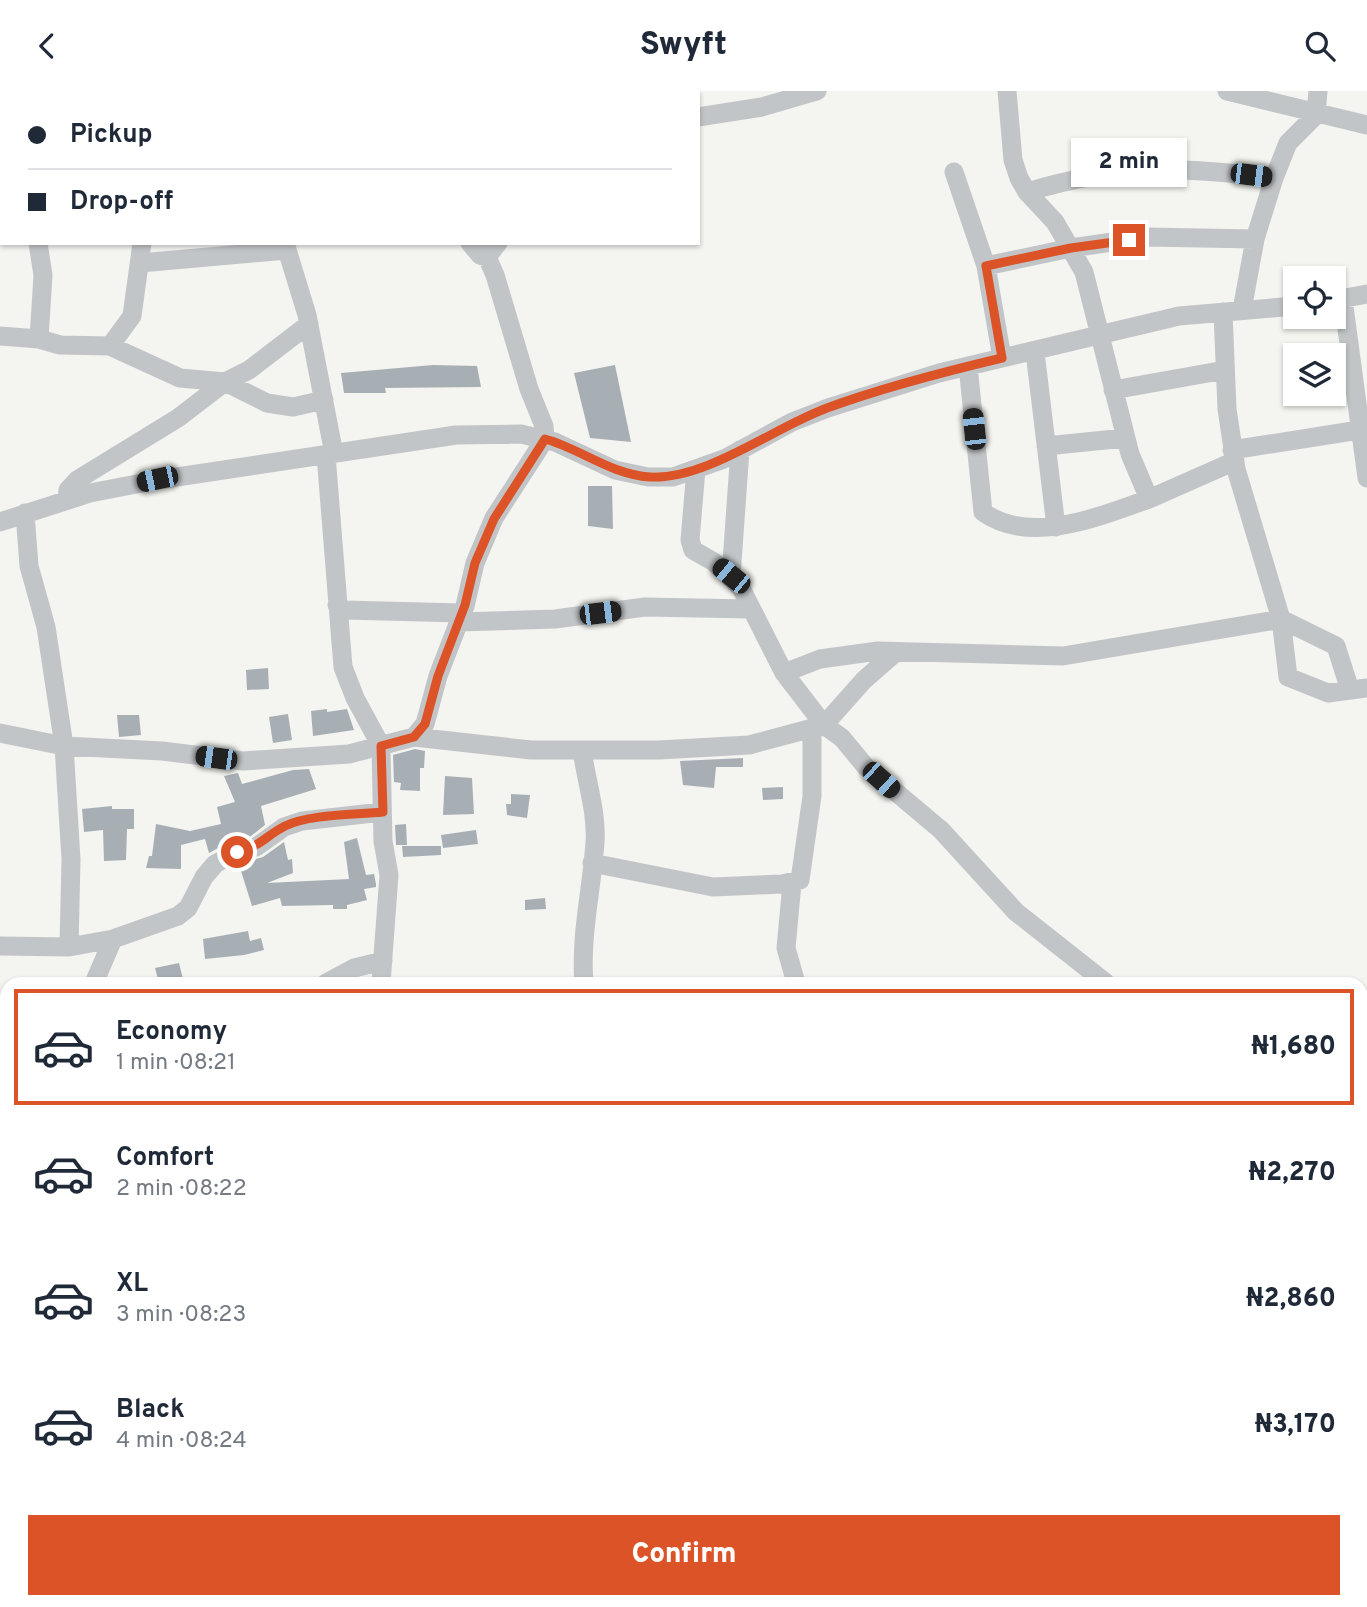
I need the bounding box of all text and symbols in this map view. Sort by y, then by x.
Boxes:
text: Swyft [640,26,727,66]
icon: back [28,27,66,65]
icon: search [1301,27,1339,65]
text: Pickup [70,119,153,152]
callout: 2 min [1071,138,1187,187]
text: 2 min [1099,148,1159,177]
car [1229,162,1274,188]
text: Drop-off [70,186,173,219]
route end [1113,224,1145,256]
map controls [1283,266,1346,406]
button: locate [1283,266,1346,329]
button: layers [1283,343,1346,406]
car [962,407,987,451]
car [135,464,180,494]
car [709,555,754,597]
car [578,600,623,626]
car [194,745,239,771]
car [859,758,904,802]
route start [221,836,253,868]
icon: car [32,1016,95,1079]
text: Economy [116,1016,227,1049]
text: ₦1,680 [1251,1031,1336,1064]
text: 1 min · 08:21 [116,1049,236,1078]
icon: car [32,1142,95,1205]
text: Comfort [116,1142,214,1175]
text: ₦2,270 [1249,1157,1336,1190]
text: 2 min · 08:22 [116,1175,247,1204]
icon: car [32,1268,95,1331]
text: XL [116,1268,148,1301]
text: ₦2,860 [1246,1283,1336,1316]
text: 3 min · 08:23 [116,1301,246,1330]
icon: car [32,1394,95,1457]
text: Black [116,1394,185,1427]
text: ₦3,170 [1255,1409,1336,1442]
text: 4 min · 08:24 [116,1427,247,1456]
button: Confirm [28,1515,1340,1595]

